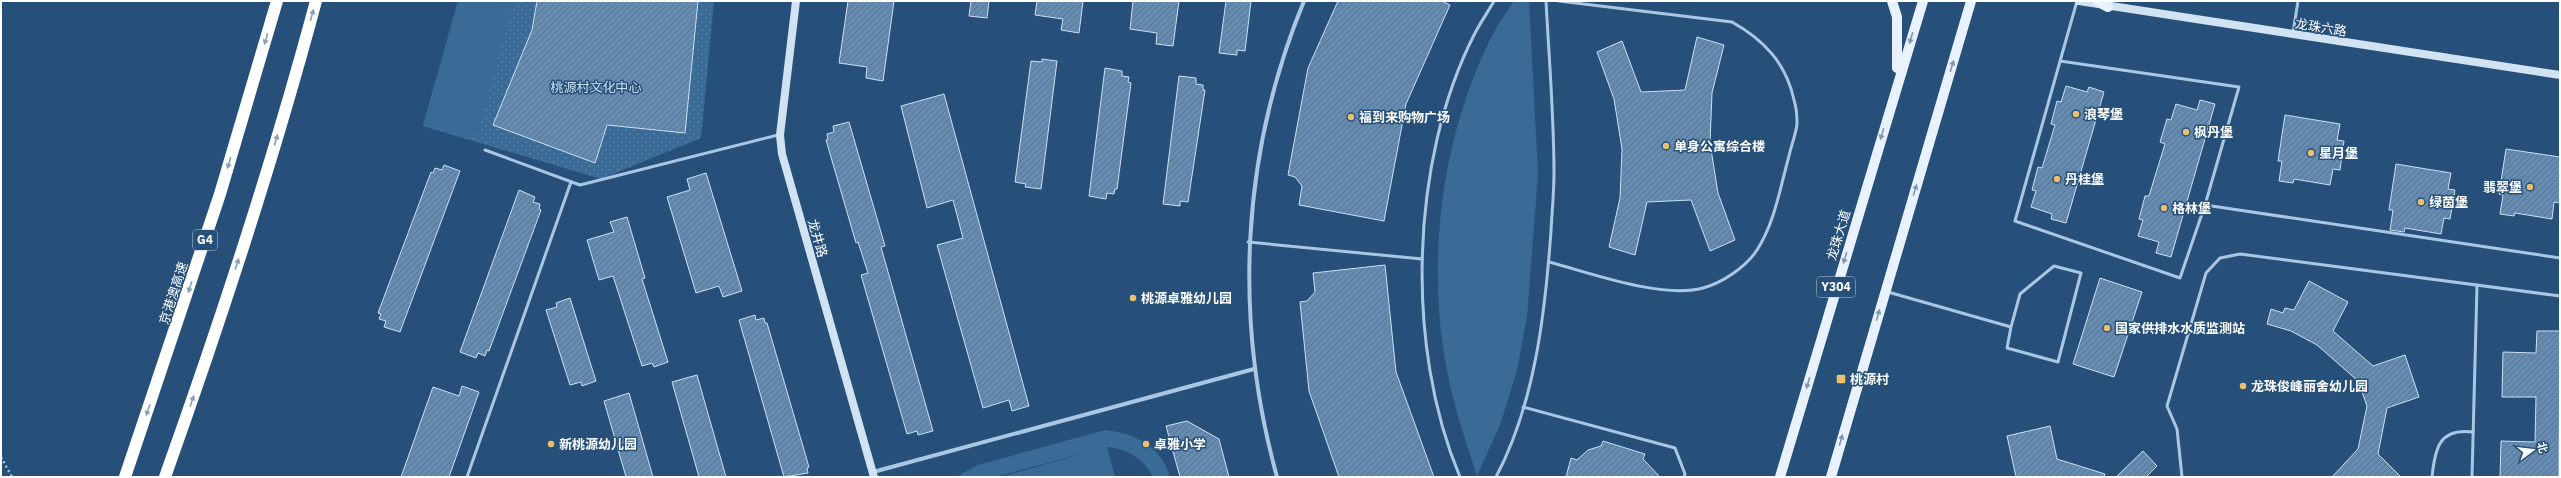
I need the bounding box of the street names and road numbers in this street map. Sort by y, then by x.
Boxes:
street label: 龙珠六路 [2294,15,2348,40]
street label: 龙珠大道 [1823,208,1854,263]
street label: 龙井路 [804,217,831,259]
road number: G4 [193,230,217,250]
street label: 京港澳高速 [155,260,192,327]
road number: Y304 [1817,277,1855,297]

